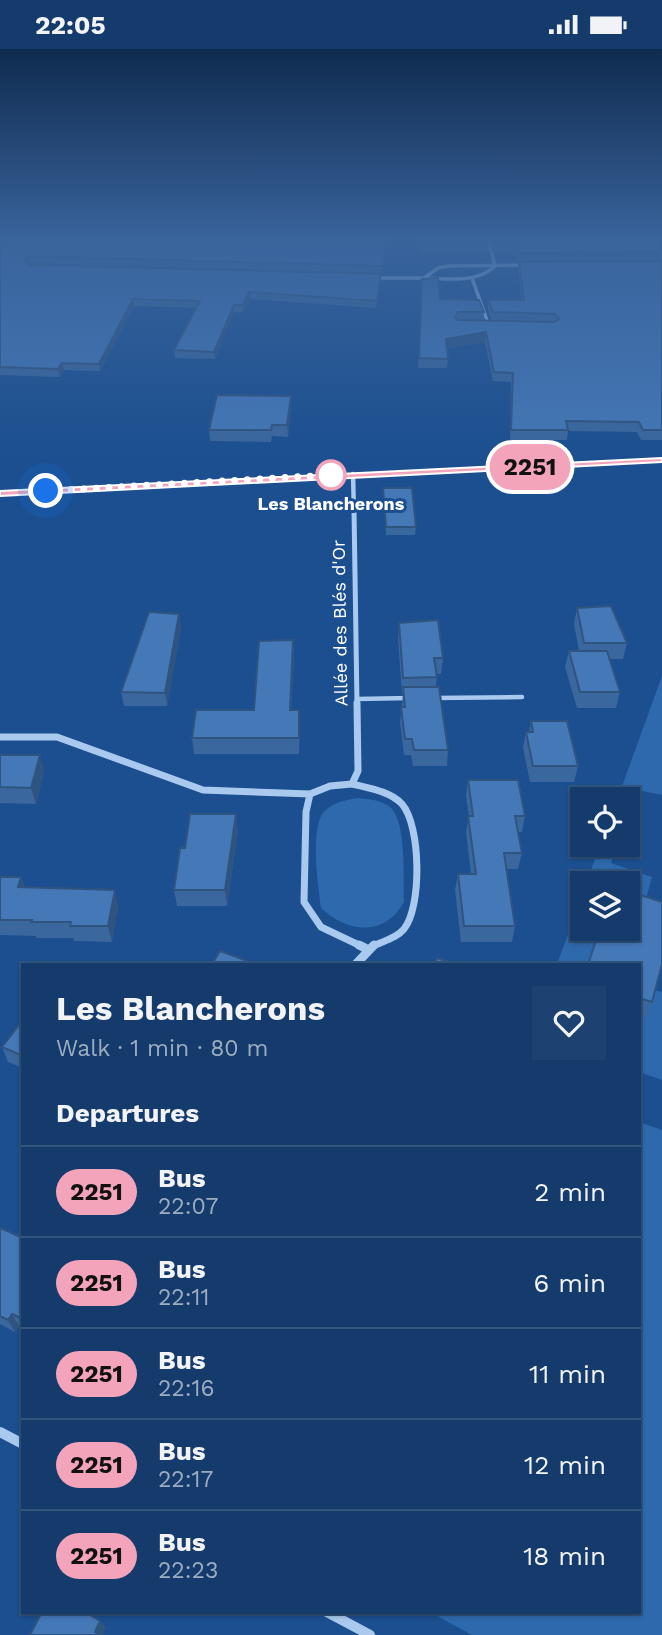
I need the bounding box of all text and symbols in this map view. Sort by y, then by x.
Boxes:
text: 22:05 [35,10,106,40]
line badge: 2251 [481,444,579,490]
text: 2251 [504,453,556,481]
marker: Les Blancherons [316,460,346,490]
your location [28,473,63,508]
place label: Les Blancherons [258,493,405,514]
street label: Allée des Blés d'Or [328,540,351,706]
map controls [570,787,640,941]
button: locate [570,787,640,857]
button: layers [570,871,640,941]
button: heart [532,986,606,1060]
text: Les Blancherons [56,989,325,1028]
text: Walk · 1 min · 80 m [56,1035,268,1062]
text: Departures [56,1098,199,1128]
text: Bus [158,1163,206,1193]
text: 2 min [534,1177,606,1207]
text: 2251 [70,1178,123,1206]
text: 22:07 [158,1193,218,1220]
text: Bus [158,1254,206,1284]
text: 6 min [534,1268,606,1298]
text: 2251 [70,1269,123,1297]
text: 22:11 [158,1284,210,1311]
text: Bus [158,1345,206,1375]
text: 11 min [529,1359,606,1389]
text: 2251 [70,1360,123,1388]
text: 22:16 [158,1375,215,1402]
text: Bus [158,1436,206,1466]
text: 12 min [524,1450,606,1480]
text: 2251 [70,1451,123,1479]
text: 22:17 [158,1466,213,1493]
text: Bus [158,1527,206,1557]
text: 18 min [523,1541,606,1571]
text: 2251 [70,1542,123,1570]
text: 22:23 [158,1557,218,1584]

